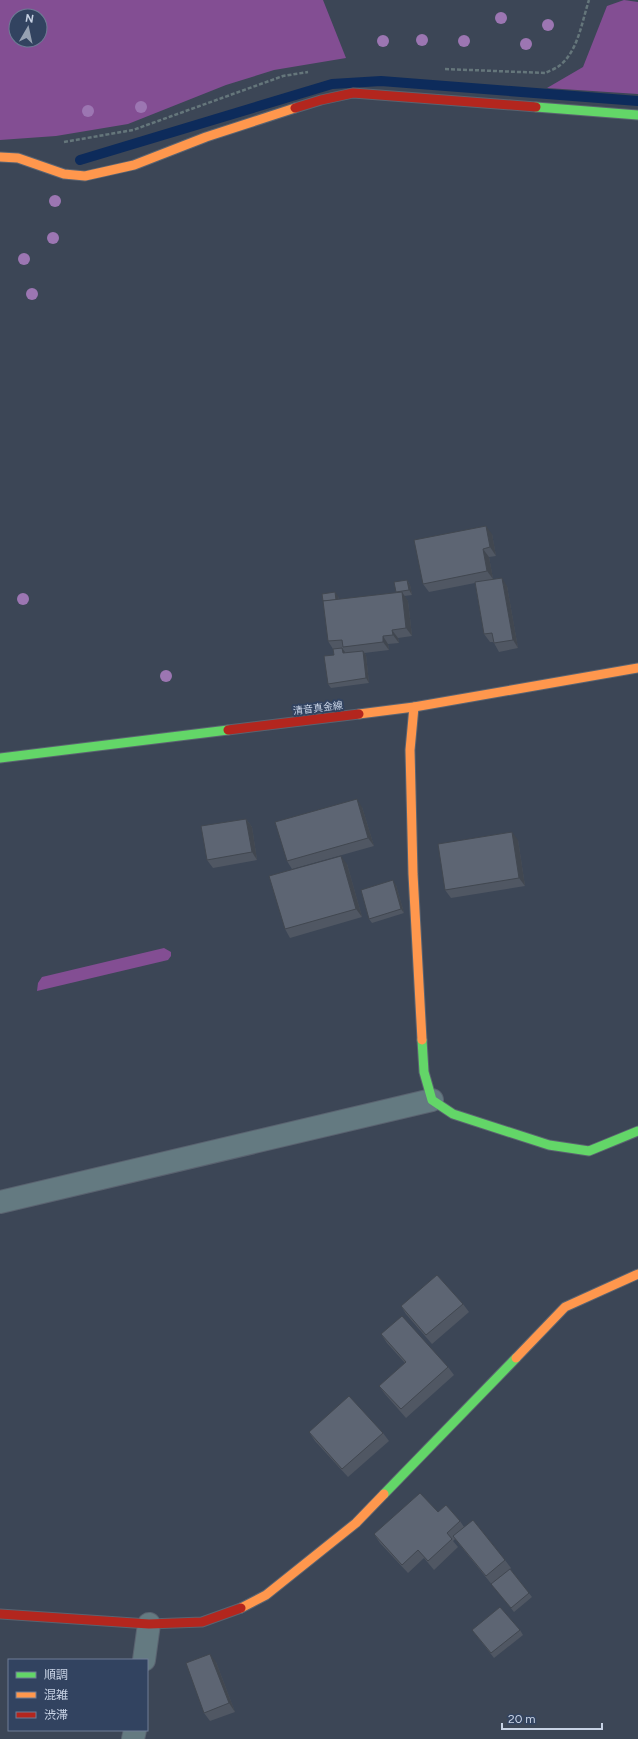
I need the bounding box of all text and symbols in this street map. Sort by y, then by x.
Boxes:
north arrow [8,8,48,48]
text: N [24,12,35,26]
street label: 清音真金線 [292,699,344,717]
legend [8,1659,148,1731]
text: 順調 [44,1668,68,1682]
text: 混雑 [44,1688,68,1702]
scale bar [502,1705,602,1731]
text: 渋滞 [44,1708,68,1722]
text: 20 m [508,1712,536,1726]

